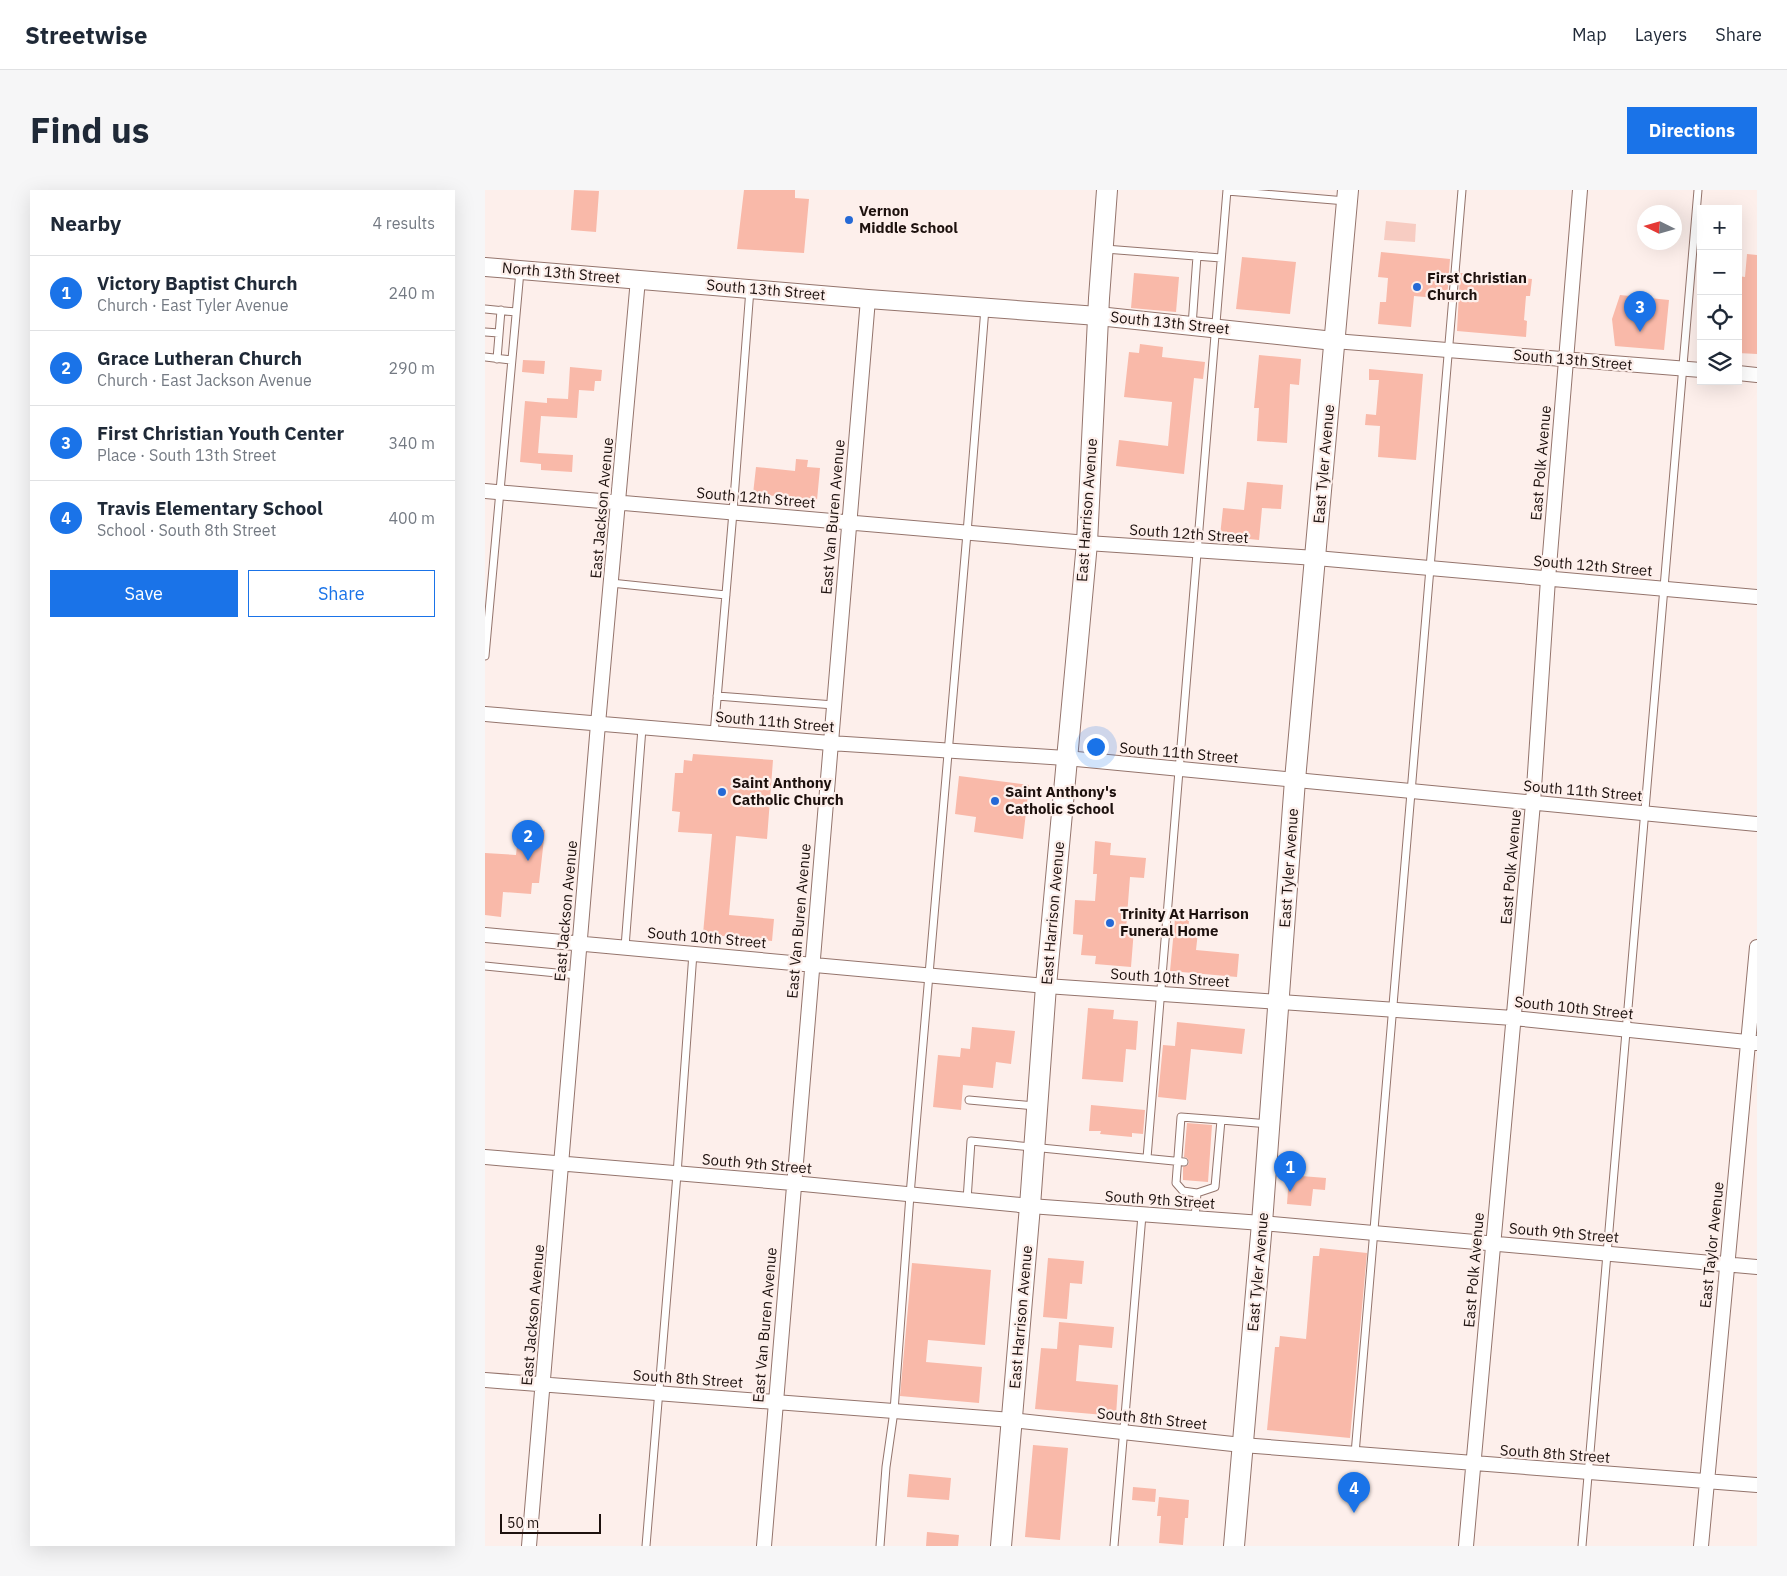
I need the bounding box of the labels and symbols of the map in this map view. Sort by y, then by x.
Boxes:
place label: Vernon Middle School [859,201,958,237]
north arrow [1637,205,1682,250]
marker: Vernon Middle School [843,214,855,226]
street label: North 13th Street [501,258,621,287]
place label: First Christian Church [1427,268,1527,304]
street label: South 13th Street [706,275,826,304]
marker: First Christian Church [1411,281,1423,293]
pin: 3 [1624,291,1656,332]
street label: South 13th Street [1110,307,1230,338]
street label: South 13th Street [1513,345,1633,374]
street label: East Tyler Avenue [1309,404,1338,524]
street label: East Polk Avenue [1526,405,1555,521]
street label: East Jackson Avenue [586,437,617,579]
street label: East Harrison Avenue [1072,437,1101,582]
street label: East Van Buren Avenue [816,439,849,595]
street label: South 12th Street [696,483,816,512]
street label: South 12th Street [1129,520,1249,547]
street label: South 12th Street [1533,551,1653,580]
street label: South 11th Street [715,707,835,736]
your location [1083,734,1109,760]
street label: South 11th Street [1119,738,1239,767]
place label: Saint Anthony Catholic Church [732,773,844,809]
street label: South 11th Street [1523,776,1643,805]
place label: Saint Anthony's Catholic School [1005,782,1117,818]
marker: Saint Anthony Catholic Church [716,786,728,798]
marker: Saint Anthony's Catholic School [989,795,1001,807]
street label: East Tyler Avenue [1275,808,1302,928]
street label: East Polk Avenue [1496,809,1525,925]
pin: 2 [512,820,544,861]
street label: East Jackson Avenue [550,840,581,982]
street label: East Harrison Avenue [1037,840,1068,986]
street label: East Van Buren Avenue [782,843,815,999]
place label: Trinity At Harrison Funeral Home [1120,904,1249,940]
marker: Trinity At Harrison Funeral Home [1104,917,1116,929]
street label: South 10th Street [647,923,767,952]
street label: South 10th Street [1110,964,1230,991]
street label: South 10th Street [1514,992,1634,1023]
street label: South 9th Street [701,1149,813,1178]
pin: 1 [1274,1151,1306,1192]
street label: East Taylor Avenue [1695,1181,1728,1309]
street label: South 9th Street [1104,1186,1216,1213]
street label: East Tyler Avenue [1243,1212,1272,1332]
street label: East Polk Avenue [1459,1212,1488,1328]
street label: South 9th Street [1508,1218,1620,1247]
street label: East Jackson Avenue [517,1244,548,1386]
street label: East Harrison Avenue [1005,1244,1036,1390]
street label: East Van Buren Avenue [748,1247,781,1403]
street label: South 8th Street [632,1365,744,1392]
street label: South 8th Street [1096,1403,1208,1434]
street label: South 8th Street [1499,1440,1611,1467]
pin: 4 [1338,1472,1370,1513]
scale bar [500,1511,601,1534]

